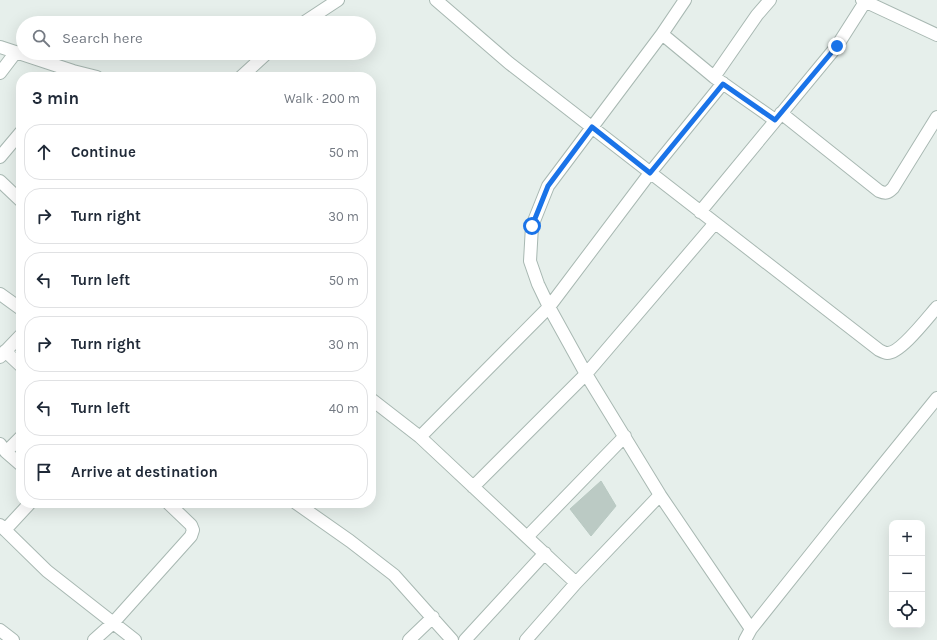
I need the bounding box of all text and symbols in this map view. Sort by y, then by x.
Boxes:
search box [16,16,376,60]
icon: search [30,27,52,49]
text: Search here [62,29,143,47]
route end [828,37,846,55]
text: 3 min [32,88,79,108]
text: Walk · 200 m [284,91,360,106]
icon: ahead [33,141,55,163]
text: Continue [71,143,136,161]
text: 50 m [329,145,359,160]
icon: right [33,205,55,227]
text: Turn right [71,207,141,225]
text: 30 m [328,209,359,224]
route start [523,217,541,235]
icon: left [33,269,55,291]
text: Turn left [71,271,130,289]
text: 50 m [329,273,359,288]
icon: right [33,333,55,355]
text: Turn right [71,335,141,353]
text: 30 m [328,337,359,352]
icon: left [33,397,55,419]
text: Turn left [71,399,130,417]
text: 40 m [329,401,359,416]
icon: arrive [33,461,55,483]
text: Arrive at destination [71,463,218,481]
map controls [889,520,925,628]
button: + [889,520,925,556]
button: − [889,556,925,592]
button: locate [889,592,925,628]

